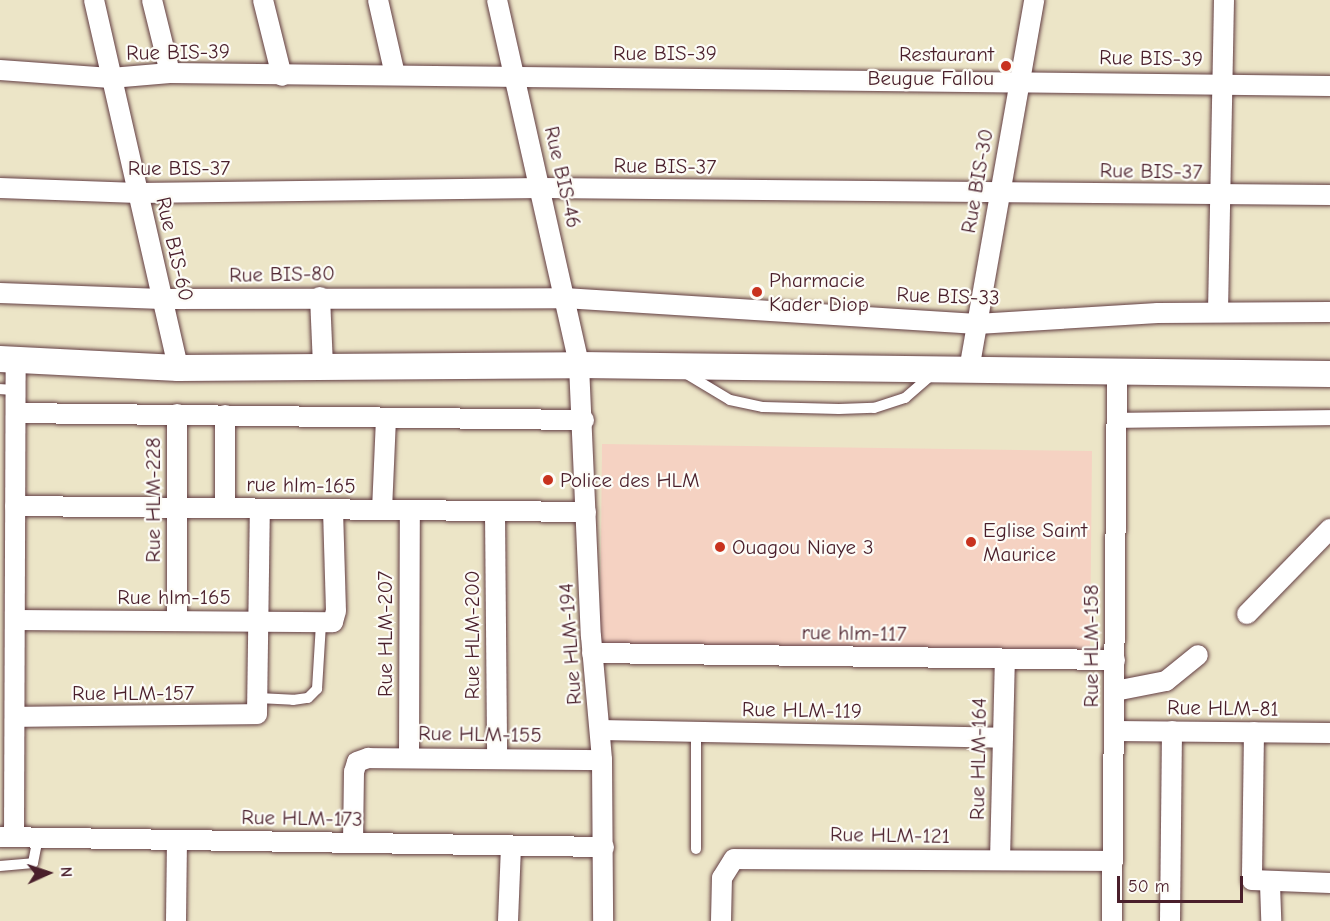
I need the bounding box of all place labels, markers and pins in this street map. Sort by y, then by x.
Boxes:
place label: Restaurant Beugue Fallou [868,41,994,91]
marker: Restaurant Beugue Fallou [999,59,1013,73]
place label: Pharmacie Kader Diop [769,267,869,317]
marker: Pharmacie Kader Diop [750,285,764,299]
place label: Police des HLM [560,467,700,493]
marker: Police des HLM [541,473,555,487]
place label: Eglise Saint Maurice [983,517,1087,567]
place label: Ouagou Niaye 3 [732,534,874,560]
marker: Eglise Saint Maurice [964,535,978,549]
marker: Ouagou Niaye 3 [713,540,727,554]

